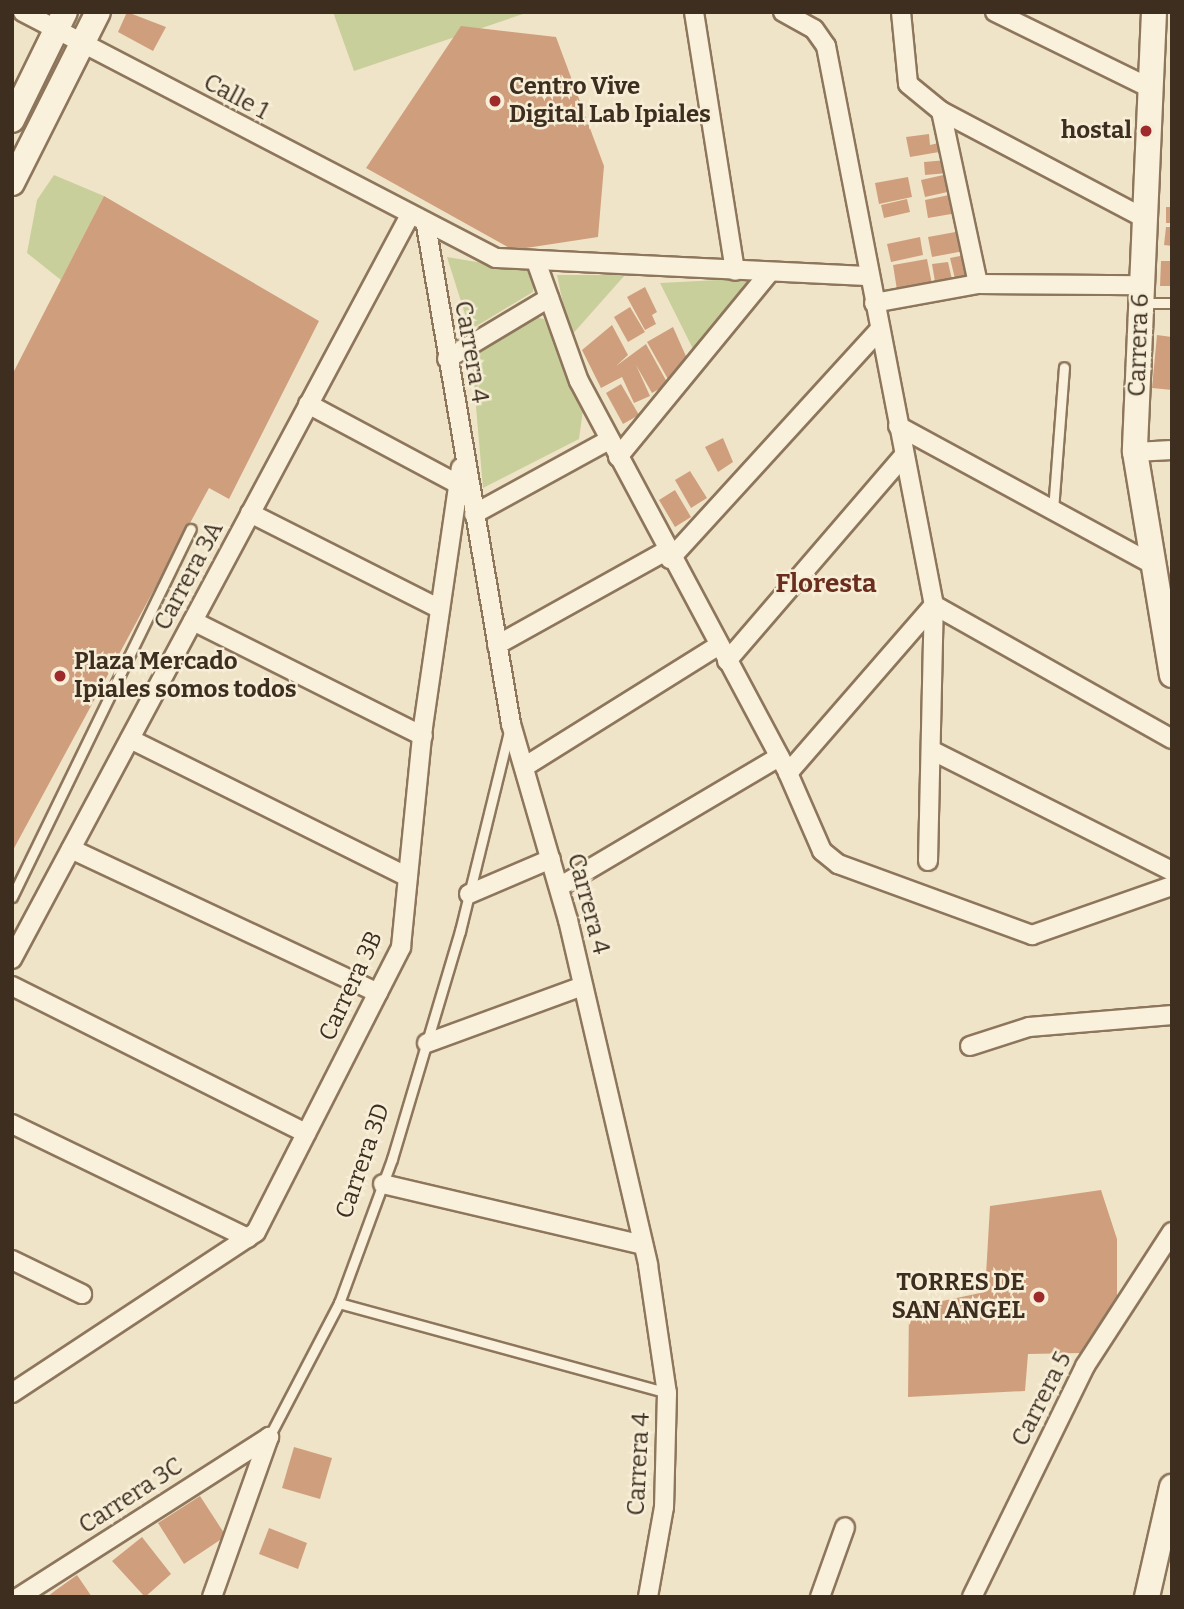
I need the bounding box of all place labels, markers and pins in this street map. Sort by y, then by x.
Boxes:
place label: Centro Vive Digital Lab Ipiales [509,73,711,129]
marker: Centro Vive Digital Lab Ipiales [487,93,503,109]
place label: hostal [1061,117,1132,145]
marker: hostal [1138,123,1154,139]
place label: Plaza Mercado Ipiales somos todos [74,648,297,704]
marker: Plaza Mercado Ipiales somos todos [52,668,68,684]
place label: TORRES DE SAN ANGEL [891,1269,1025,1325]
marker: TORRES DE SAN ANGEL [1031,1289,1047,1305]

